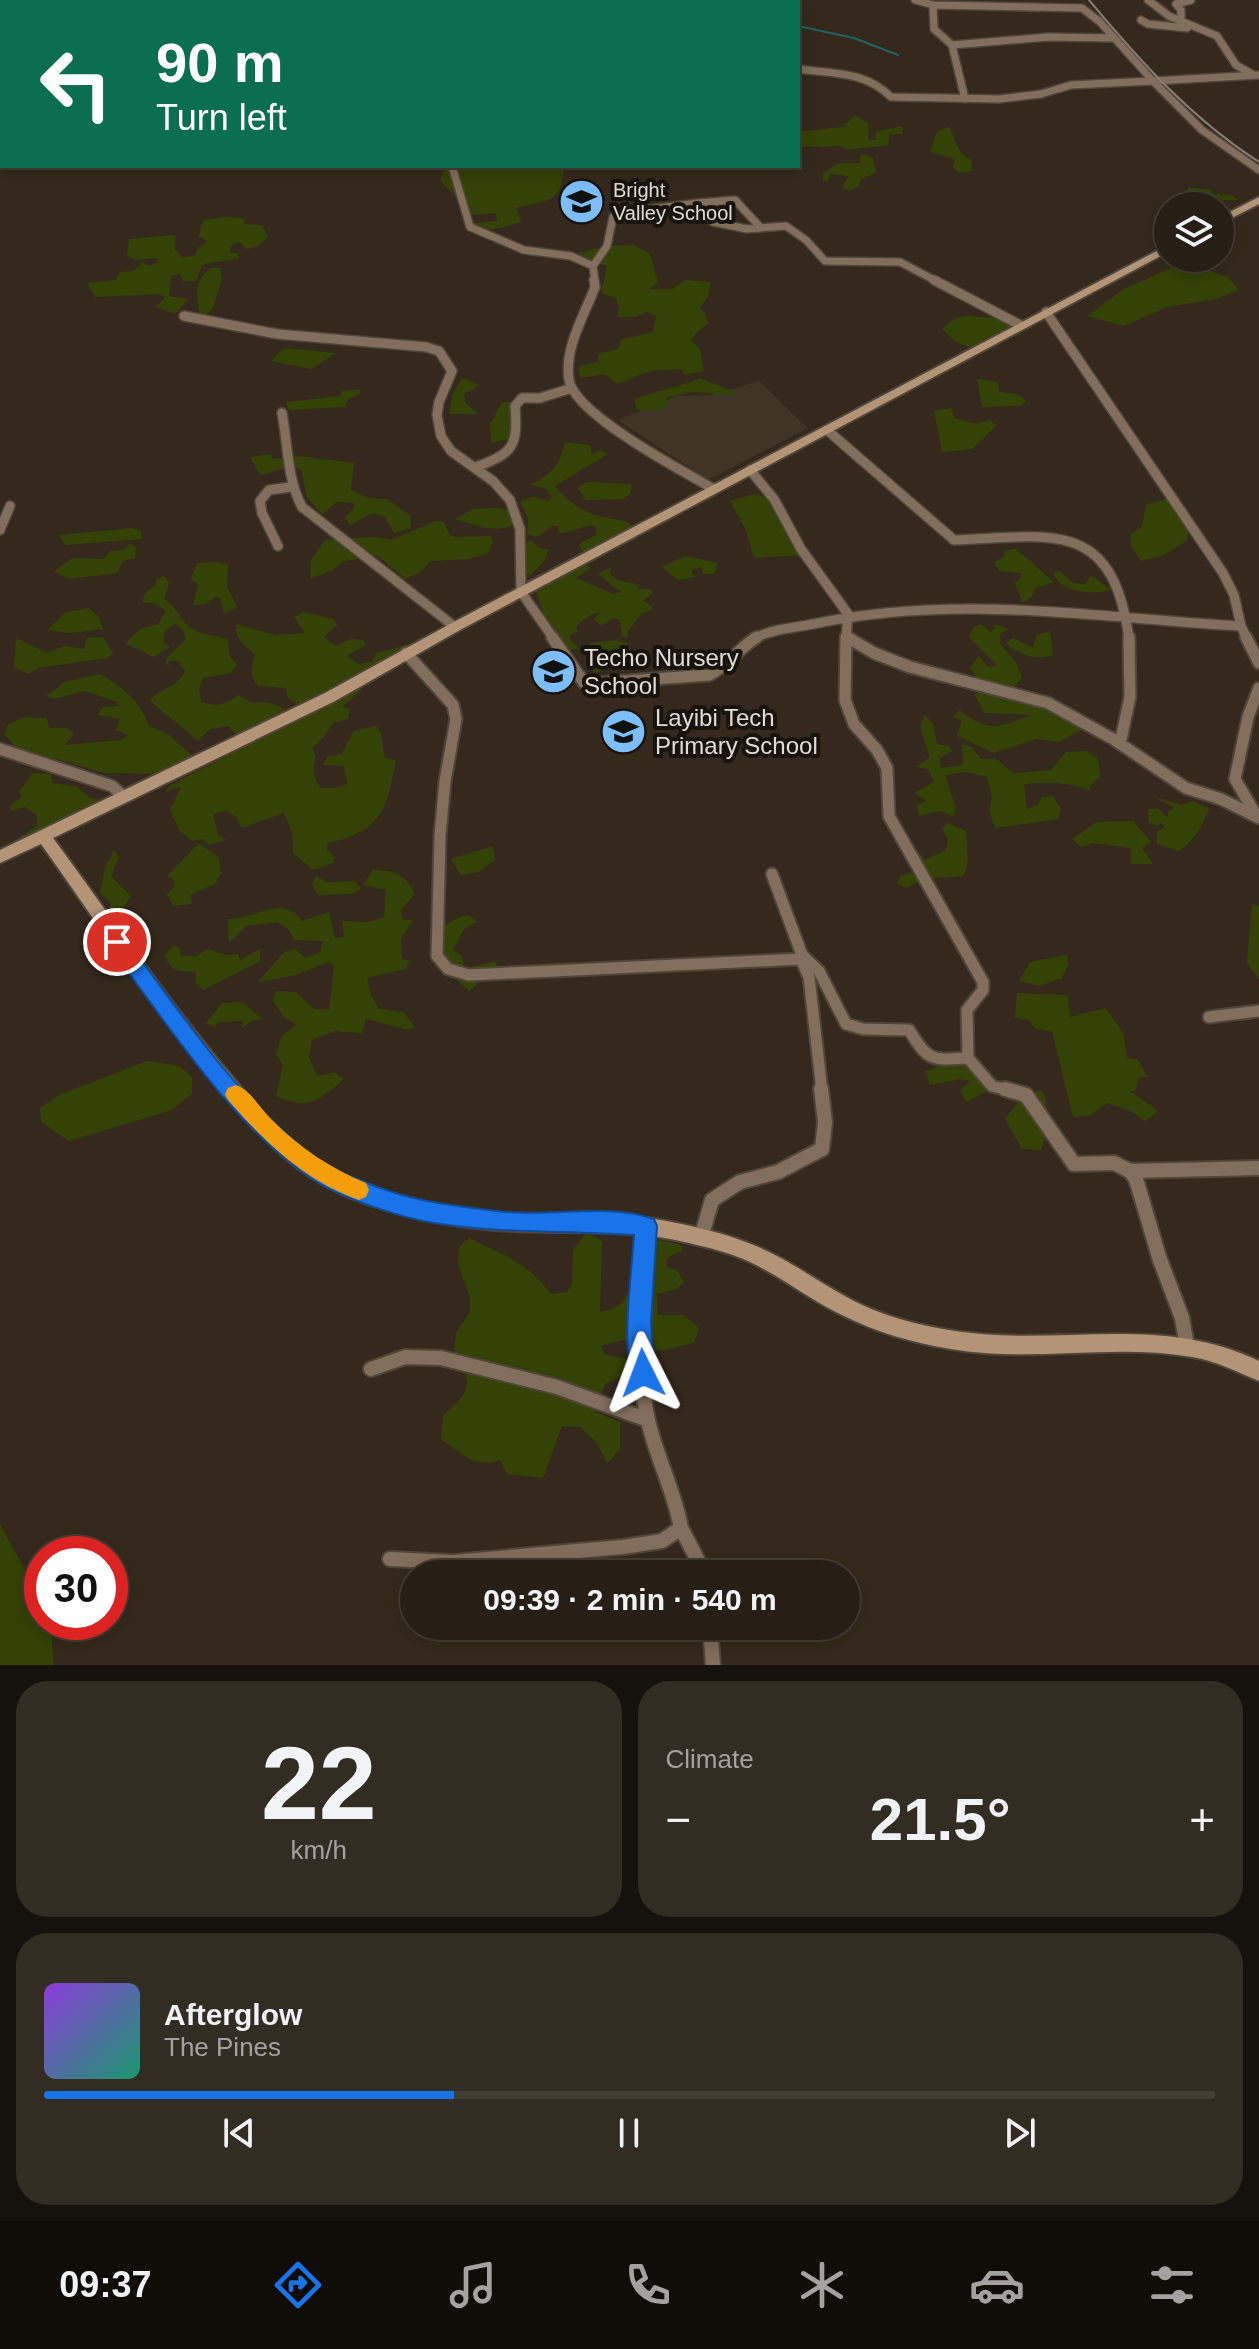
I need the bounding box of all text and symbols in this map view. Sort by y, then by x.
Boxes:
text: 90 m [156,31,284,94]
icon: left [24,32,128,136]
text: Turn left [156,97,287,138]
school or university icon: Bright Valley School [558,177,606,225]
place label: Bright Valley School [613,179,733,224]
map controls [1154,192,1234,272]
button: layers [1154,192,1234,272]
place label: Techo Nursery School [584,644,739,699]
school or university icon: Techo Nursery School [529,648,577,696]
place label: Layibi Tech Primary School [655,704,818,759]
school or university icon: Layibi Tech Primary School [600,708,648,756]
pin [83,908,151,976]
icon: arrive [95,920,139,964]
position arrow [601,1331,685,1415]
speed limit sign: 30 [24,1536,128,1640]
text: 09:39 · 2 min · 540 m [483,1583,777,1616]
text: 22 [261,1725,377,1841]
text: Climate [666,1744,754,1774]
text: 21.5° [870,1786,1011,1853]
text: − [666,1795,691,1844]
text: + [1189,1795,1215,1844]
text: km/h [291,1835,347,1865]
text: Afterglow [164,1998,302,2031]
text: The Pines [164,2032,281,2062]
icon: previous [217,2111,261,2155]
icon: pause [607,2111,651,2155]
icon: next [998,2111,1042,2155]
icon: directions [270,2257,326,2313]
icon: music [445,2257,501,2313]
icon: phone [620,2257,676,2313]
icon: climate [794,2257,850,2313]
icon: car [969,2257,1025,2313]
icon: filters [1144,2257,1200,2313]
text: 09:37 [59,2264,151,2305]

